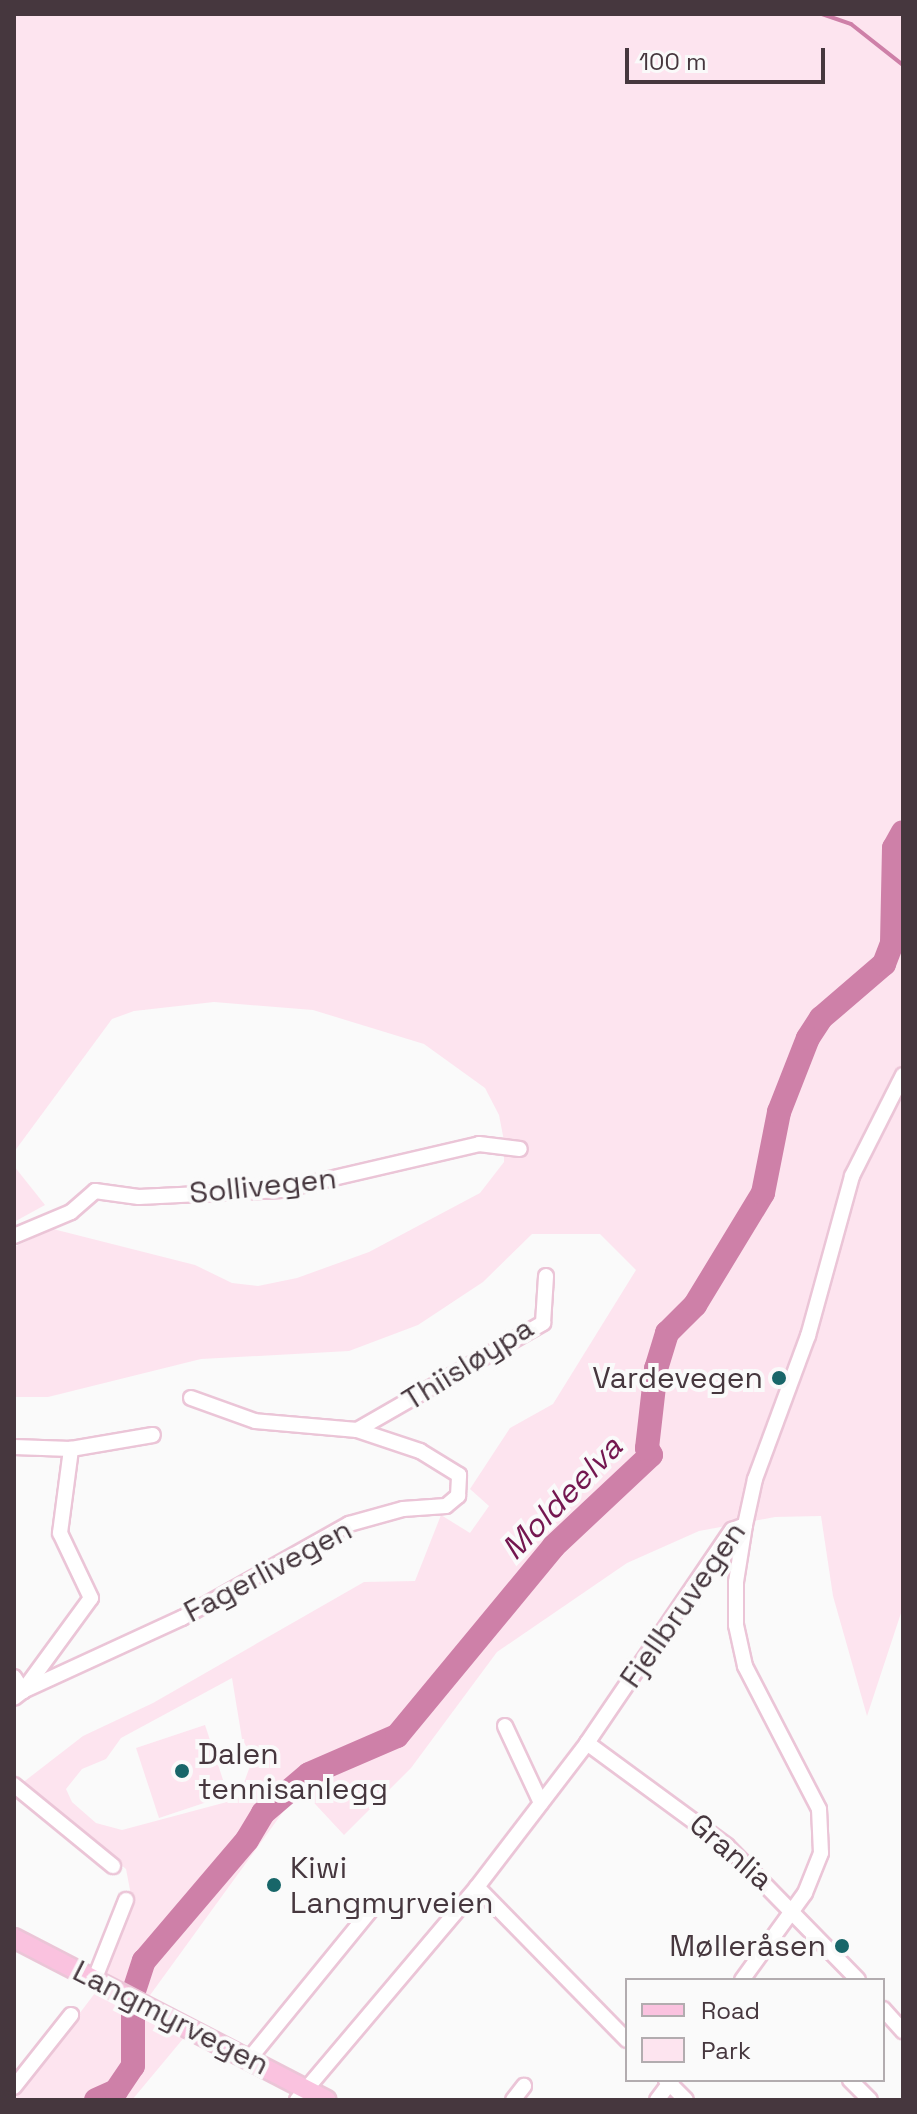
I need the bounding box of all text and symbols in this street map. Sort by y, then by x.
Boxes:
scale bar [629,32,829,82]
text: 100 m [639,46,707,77]
street label: Sollivegen [188,1160,338,1212]
street label: Thiisløypa [396,1310,540,1418]
place label: Vardevegen [592,1360,763,1396]
marker: Vardevegen [770,1369,788,1387]
water label: Moldeelva [494,1428,630,1568]
street label: Fagerlivegen [178,1512,358,1630]
street label: Fjellbruvegen [613,1515,753,1695]
place label: Dalen tennisanlegg [198,1736,388,1806]
marker: Dalen tennisanlegg [173,1762,191,1780]
street label: Granlia [682,1806,780,1898]
place label: Kiwi Langmyrveien [290,1850,493,1920]
marker: Kiwi Langmyrveien [265,1876,283,1894]
place label: Mølleråsen [669,1928,826,1964]
marker: Mølleråsen [833,1937,851,1955]
street label: Langmyrvegen [67,1953,275,2083]
legend [625,1978,885,2082]
text: Road [701,1995,760,2026]
text: Park [701,2035,751,2066]

